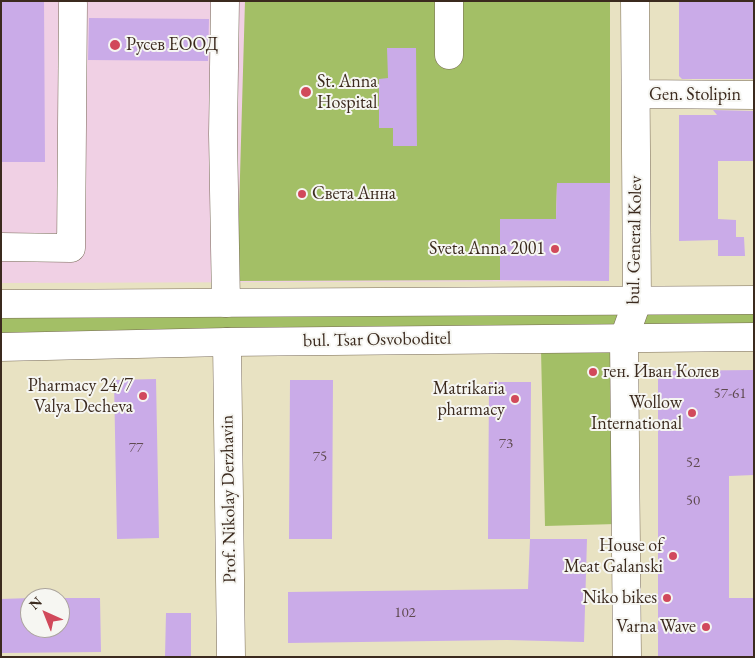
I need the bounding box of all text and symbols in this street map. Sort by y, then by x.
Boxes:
place label: Русев ЕООД [126,34,218,56]
marker: Русев ЕООД [108,38,122,52]
place label: St. Anna Hospital [317,71,377,114]
street label: Gen. Stolipin [649,84,741,106]
marker: St. Anna Hospital [299,85,313,99]
street label: bul. General Kolev [623,175,647,305]
place label: Света Анна [312,183,396,205]
marker: Света Анна [296,188,308,200]
place label: Sveta Anna 2001 [429,238,545,260]
marker: Sveta Anna 2001 [549,243,561,255]
street label: bul. Tsar Osvoboditel [303,328,451,352]
place label: ген. Иван Колев [603,361,719,383]
marker: ген. Иван Колев [587,366,599,378]
place label: Pharmacy 24/7 Valya Decheva [28,375,133,418]
place label: Matrikaria pharmacy [433,378,505,420]
house number: 57-61 [714,385,746,403]
marker: Pharmacy 24/7 Valya Decheva [137,390,149,402]
place label: Wollow International [591,392,682,434]
marker: Matrikaria pharmacy [509,393,521,405]
marker: Wollow International [686,407,698,419]
street label: Prof. Nikolay Derzhavin [217,415,241,583]
house number: 73 [499,435,513,453]
house number: 77 [129,439,143,457]
house number: 75 [313,448,327,466]
house number: 52 [686,454,700,472]
house number: 50 [686,492,700,510]
place label: House of Meat Galanski [564,535,663,578]
marker: House of Meat Galanski [667,550,679,562]
place label: Niko bikes [582,587,657,609]
north arrow [20,588,70,638]
marker: Niko bikes [661,592,673,604]
text: N [25,593,46,613]
house number: 102 [394,604,416,622]
place label: Varna Wave [616,616,696,638]
marker: Varna Wave [700,621,712,633]

